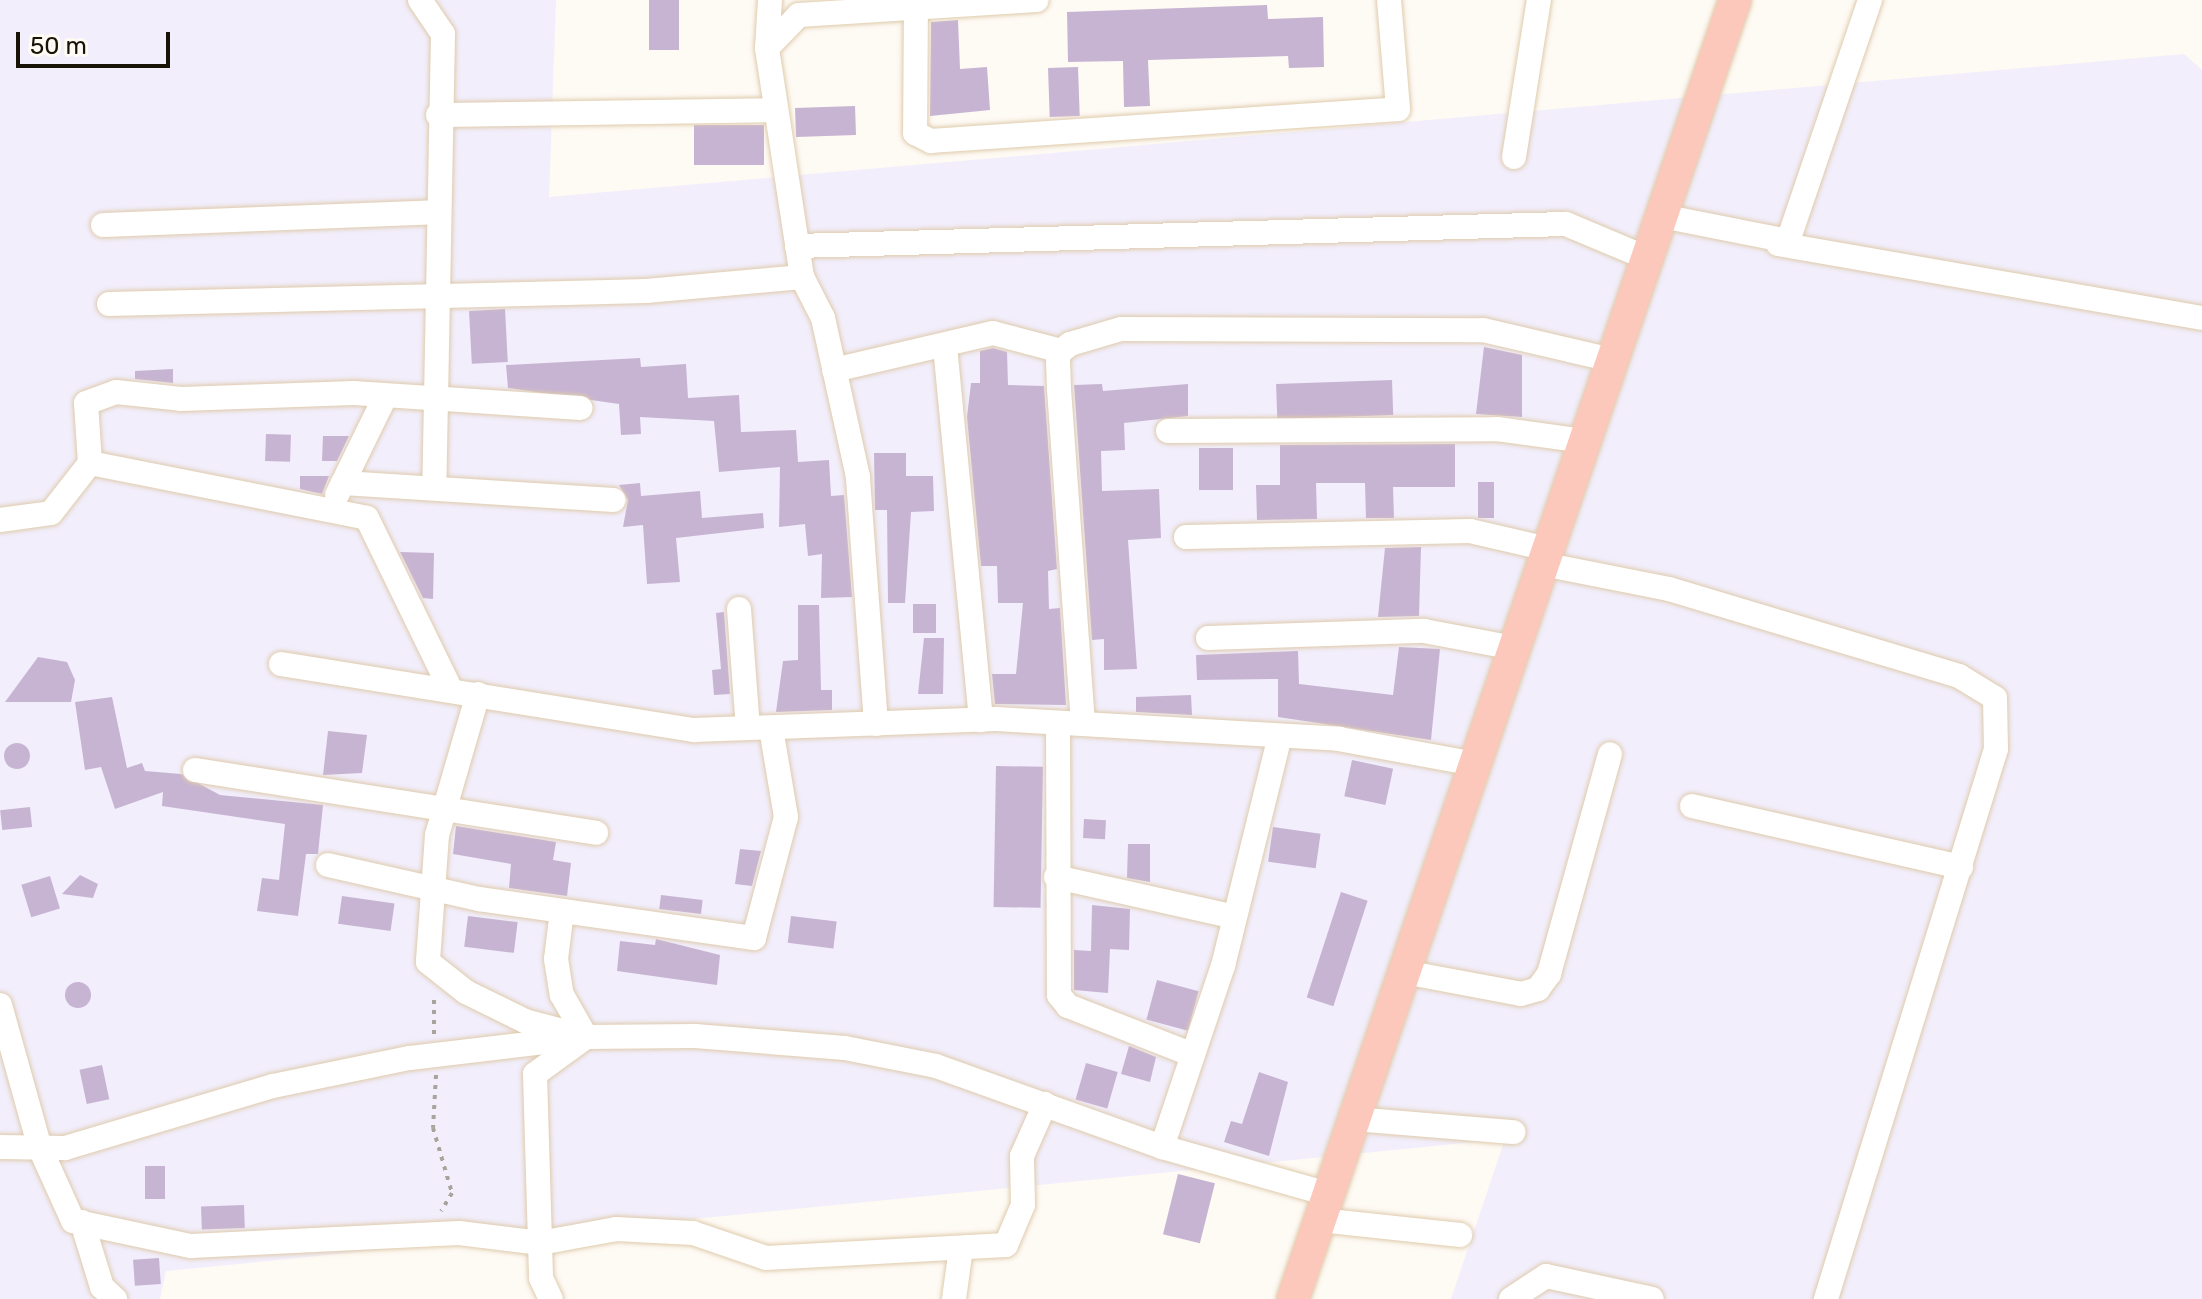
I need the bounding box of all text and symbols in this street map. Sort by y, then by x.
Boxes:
scale bar [20,16,174,66]
text: 50 m [30,32,87,60]

